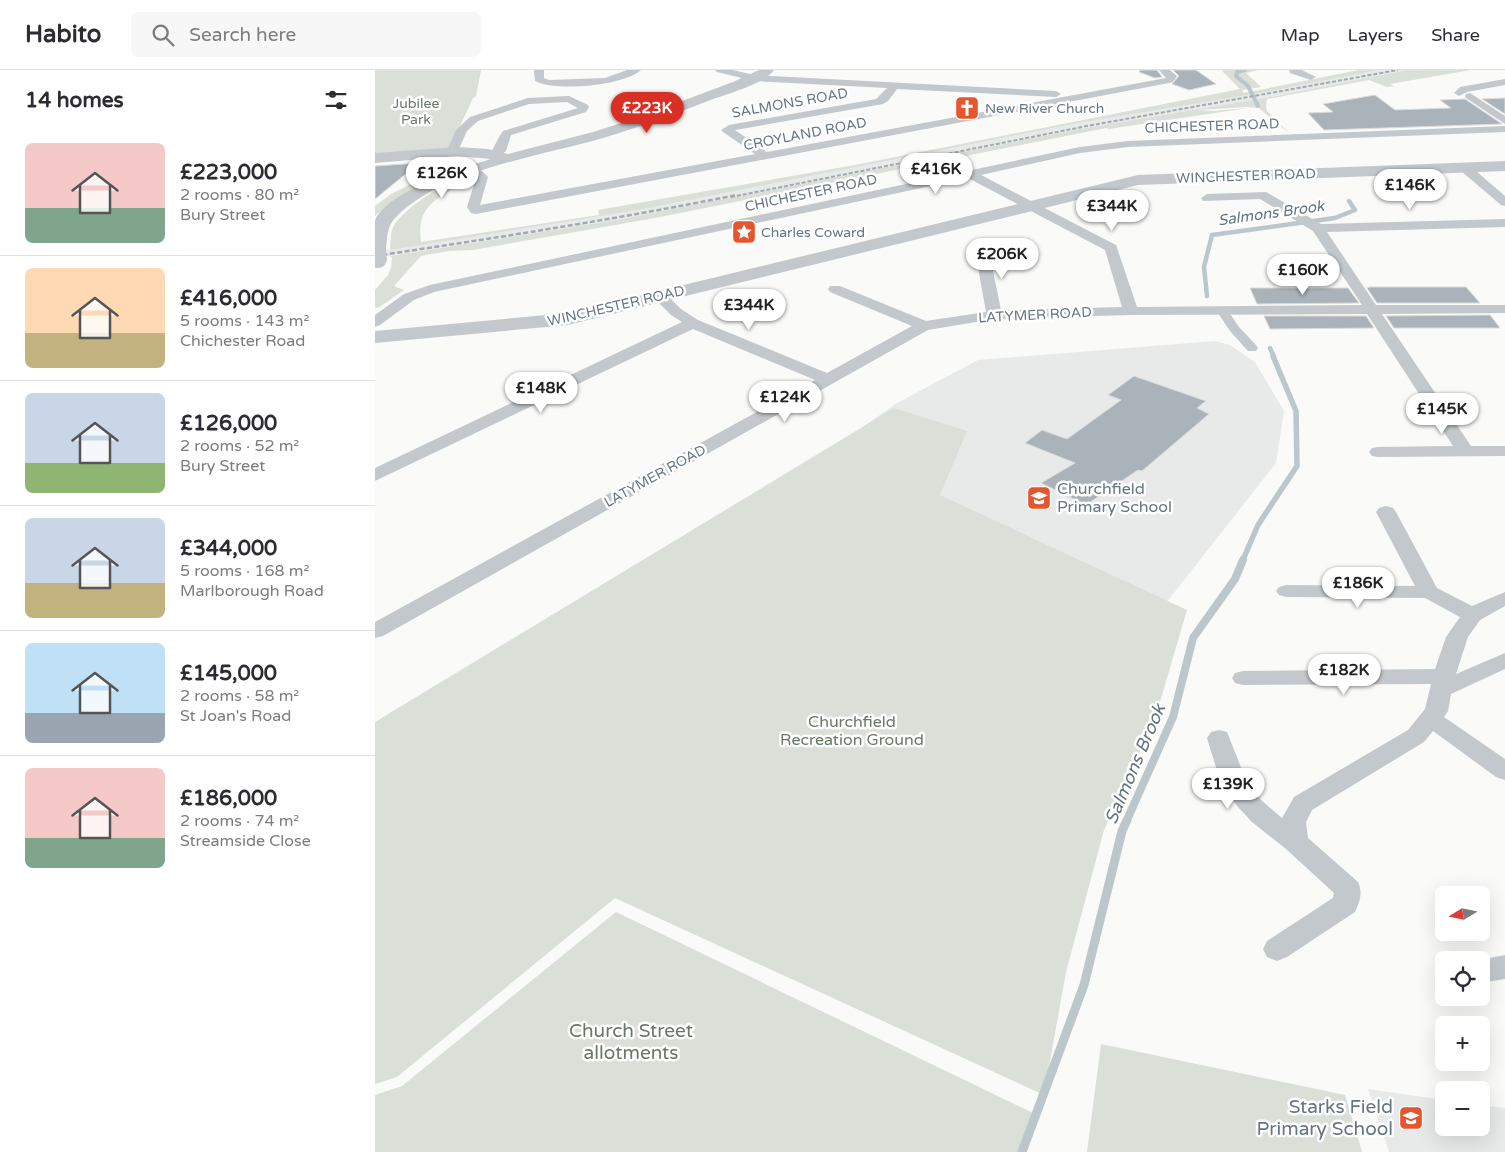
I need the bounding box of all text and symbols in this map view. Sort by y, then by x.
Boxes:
search box [131,12,481,57]
text: Habito [25,20,101,49]
icon: search [149,21,177,49]
text: Search here [189,24,296,46]
text: Map [1281,24,1320,46]
text: Layers [1348,24,1403,46]
text: Share [1431,24,1480,46]
street label: SALMONS ROAD [731,84,849,122]
icon: filters [322,86,350,114]
text: 14 homes [25,88,124,113]
pin: £223K [612,92,682,134]
park label: Jubilee Park [393,95,439,128]
church icon: New River Church [954,95,980,121]
text: £223K [622,98,672,118]
place label: New River Church [985,100,1104,117]
street label: CROYLAND ROAD [742,114,868,154]
street label: CHICHESTER ROAD [1144,115,1280,137]
pin: £416K [901,152,971,195]
pin: £126K [407,156,477,199]
text: £416K [911,159,961,179]
text: £223,000 [180,160,277,185]
icon: home [65,163,125,223]
text: £126K [417,163,467,183]
street label: WINCHESTER ROAD [1176,165,1316,187]
pin: £146K [1375,168,1445,211]
street label: CHICHESTER ROAD [743,171,879,215]
text: £146K [1385,175,1435,195]
text: 2 rooms · 80 m² [180,185,299,205]
pin: £344K [1077,190,1147,232]
text: £344K [1087,196,1137,216]
water label: Salmons Brook [1217,196,1327,229]
text: Bury Street [180,205,265,225]
place icon: Charles Coward [731,219,757,245]
place label: Charles Coward [761,224,865,241]
pin: £206K [967,238,1037,280]
text: £206K [977,244,1027,264]
pin: £160K [1268,254,1338,296]
text: £160K [1278,260,1328,280]
street label: WINCHESTER ROAD [546,282,686,330]
text: £416,000 [180,286,277,311]
icon: home [65,288,125,348]
pin: £344K [714,288,784,331]
text: £344K [724,295,774,315]
street label: LATYMER ROAD [978,304,1092,326]
text: 5 rooms · 143 m² [180,311,309,331]
text: Chichester Road [180,331,305,351]
pin: £148K [506,372,576,414]
text: £148K [516,378,566,398]
pin: £124K [750,380,820,423]
text: £124K [760,387,810,407]
pin: £145K [1407,392,1477,435]
text: £145K [1417,399,1467,419]
text: £126,000 [180,411,277,436]
icon: home [65,413,125,473]
text: 2 rooms · 52 m² [180,436,299,456]
street label: LATYMER ROAD [601,441,709,511]
text: Bury Street [180,456,265,476]
place label: Churchfield Primary School [1057,479,1172,517]
school or university icon: Churchfield Primary School [1026,485,1052,511]
text: £344,000 [180,536,277,561]
icon: home [65,538,125,598]
text: 5 rooms · 168 m² [180,561,309,581]
pin: £186K [1323,566,1393,609]
text: £186K [1333,573,1383,593]
text: Marlborough Road [180,581,324,601]
pin: £182K [1309,654,1379,696]
text: £182K [1319,660,1369,680]
text: £145,000 [180,661,277,686]
icon: home [65,663,125,723]
text: 2 rooms · 58 m² [180,686,299,706]
water label: Salmons Brook [1100,700,1171,827]
text: St Joan's Road [180,706,291,726]
park label: Churchfield Recreation Ground [780,712,924,750]
pin: £139K [1193,768,1263,810]
text: £139K [1203,774,1253,794]
text: £186,000 [180,786,277,811]
icon: home [65,788,125,848]
text: 2 rooms · 74 m² [180,811,299,831]
text: Streamside Close [180,831,311,851]
north arrow [1435,886,1490,941]
map controls [1435,886,1490,1136]
button: locate [1435,951,1490,1006]
button: + [1435,1016,1490,1071]
park label: Church Street allotments [569,1020,693,1064]
button: − [1435,1081,1490,1136]
place label: Starks Field Primary School [1257,1096,1393,1140]
school or university icon: Starks Field Primary School [1398,1105,1424,1131]

